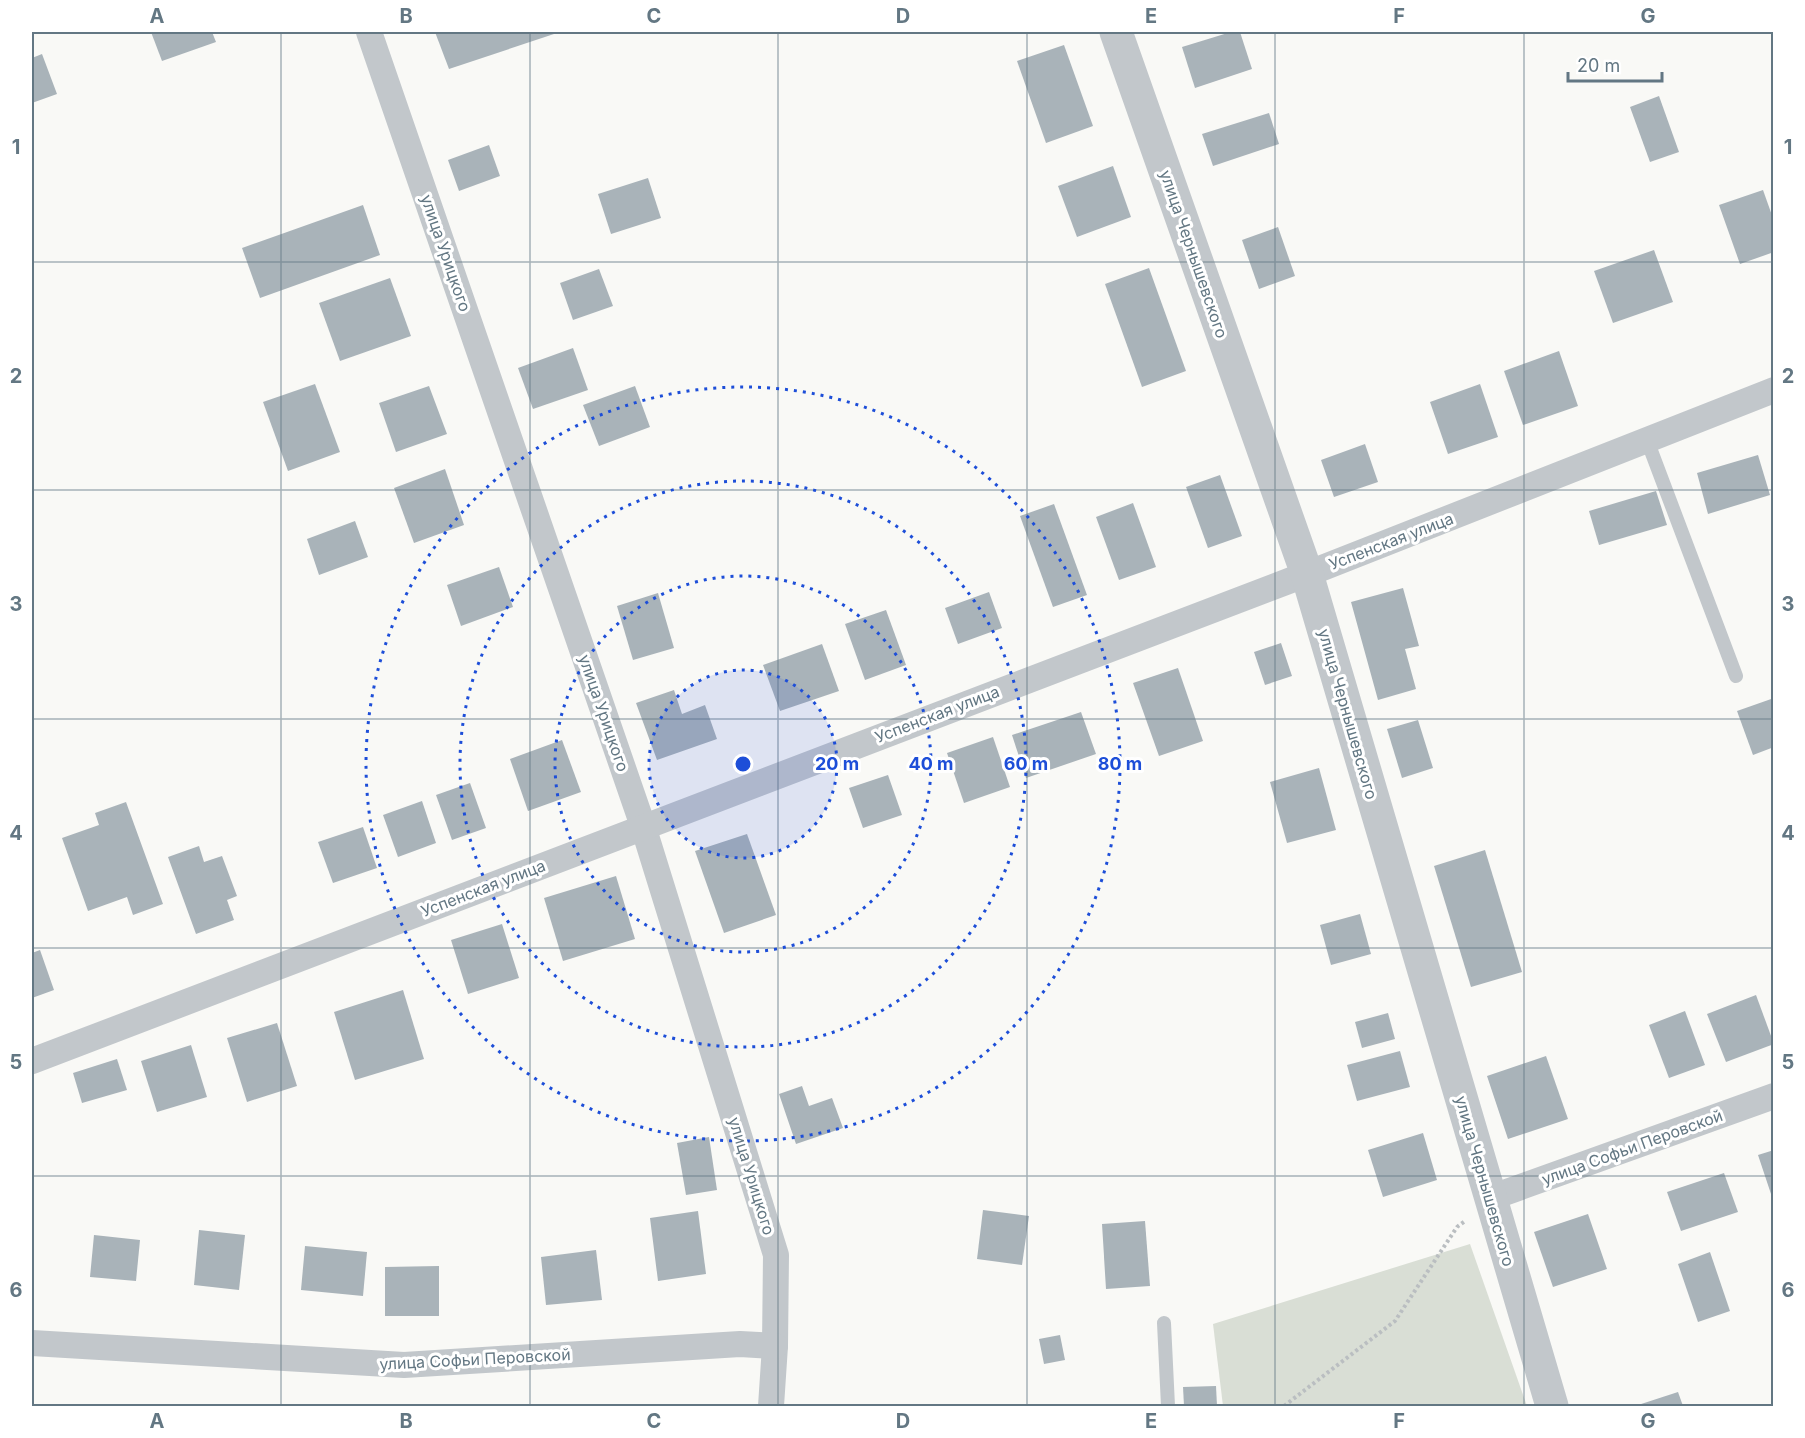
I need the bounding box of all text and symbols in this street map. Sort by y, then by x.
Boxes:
text: A [150,4,165,28]
text: B [399,4,413,28]
text: C [647,4,661,28]
text: D [896,4,910,28]
text: E [1145,4,1157,28]
text: F [1393,4,1405,28]
text: G [1640,4,1656,28]
scale bar [1568,45,1662,83]
text: 20 m [1577,55,1620,76]
text: 1 [12,135,20,159]
text: 1 [1784,135,1792,159]
street label: улица Чернышевского [1156,167,1232,341]
street label: улица Урицкого [417,192,475,314]
text: 2 [10,364,22,388]
text: 2 [1782,364,1794,388]
street label: Успенская улица [1326,508,1456,574]
text: 3 [10,592,22,616]
text: 3 [1782,592,1794,616]
street label: улица Чернышевского [1314,626,1382,802]
street label: улица Урицкого [575,652,633,774]
street label: Успенская улица [872,681,1002,747]
text: 20 m [815,753,859,774]
text: 40 m [909,753,954,774]
text: 60 m [1004,753,1048,774]
text: 80 m [1098,753,1142,774]
centre of rings [733,754,753,774]
text: 4 [9,821,23,845]
text: 4 [1781,821,1795,845]
street label: Успенская улица [418,855,548,921]
text: 5 [10,1050,22,1074]
text: 5 [1782,1050,1794,1074]
street label: улица Чернышевского [1451,1093,1519,1269]
street label: улица Софьи Перовской [1539,1105,1725,1189]
street label: улица Урицкого [725,1115,779,1237]
text: 6 [10,1278,23,1302]
text: 6 [1782,1278,1795,1302]
street label: улица Софьи Перовской [379,1344,571,1374]
text: A [150,1409,165,1433]
text: B [399,1409,413,1433]
text: C [647,1409,661,1433]
text: D [896,1409,910,1433]
text: E [1145,1409,1157,1433]
text: F [1393,1409,1405,1433]
text: G [1640,1409,1656,1433]

